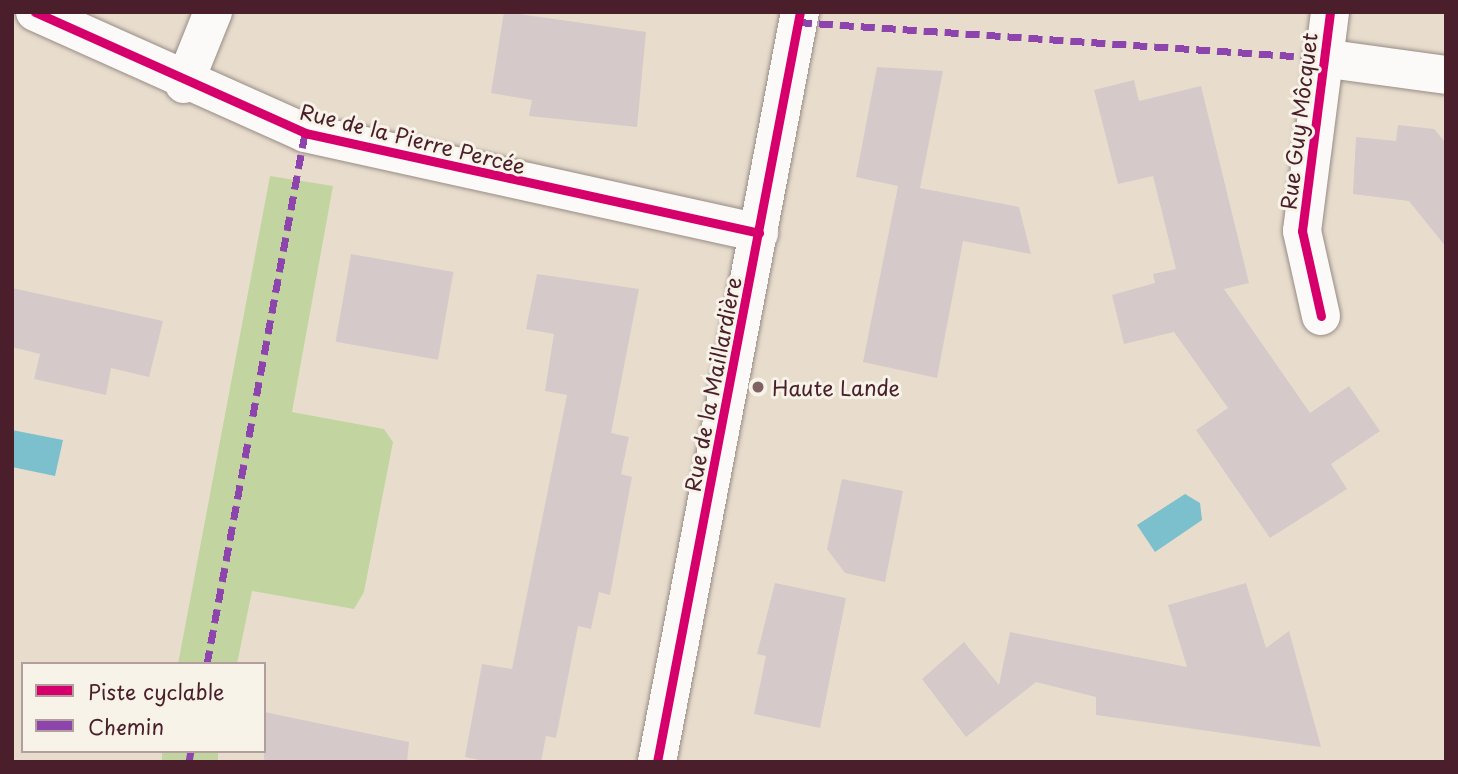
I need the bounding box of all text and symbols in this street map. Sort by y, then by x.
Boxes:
street label: Rue Guy Môcquet [1274,30,1322,212]
street label: Rue de la Pierre Percée [296,97,530,179]
street label: Rue de la Maillardière [678,272,746,496]
place label: Haute Lande [772,374,900,400]
marker: Haute Lande [750,379,766,395]
legend [21,662,266,753]
text: Piste cyclable [88,675,224,707]
text: Chemin [88,710,164,742]

